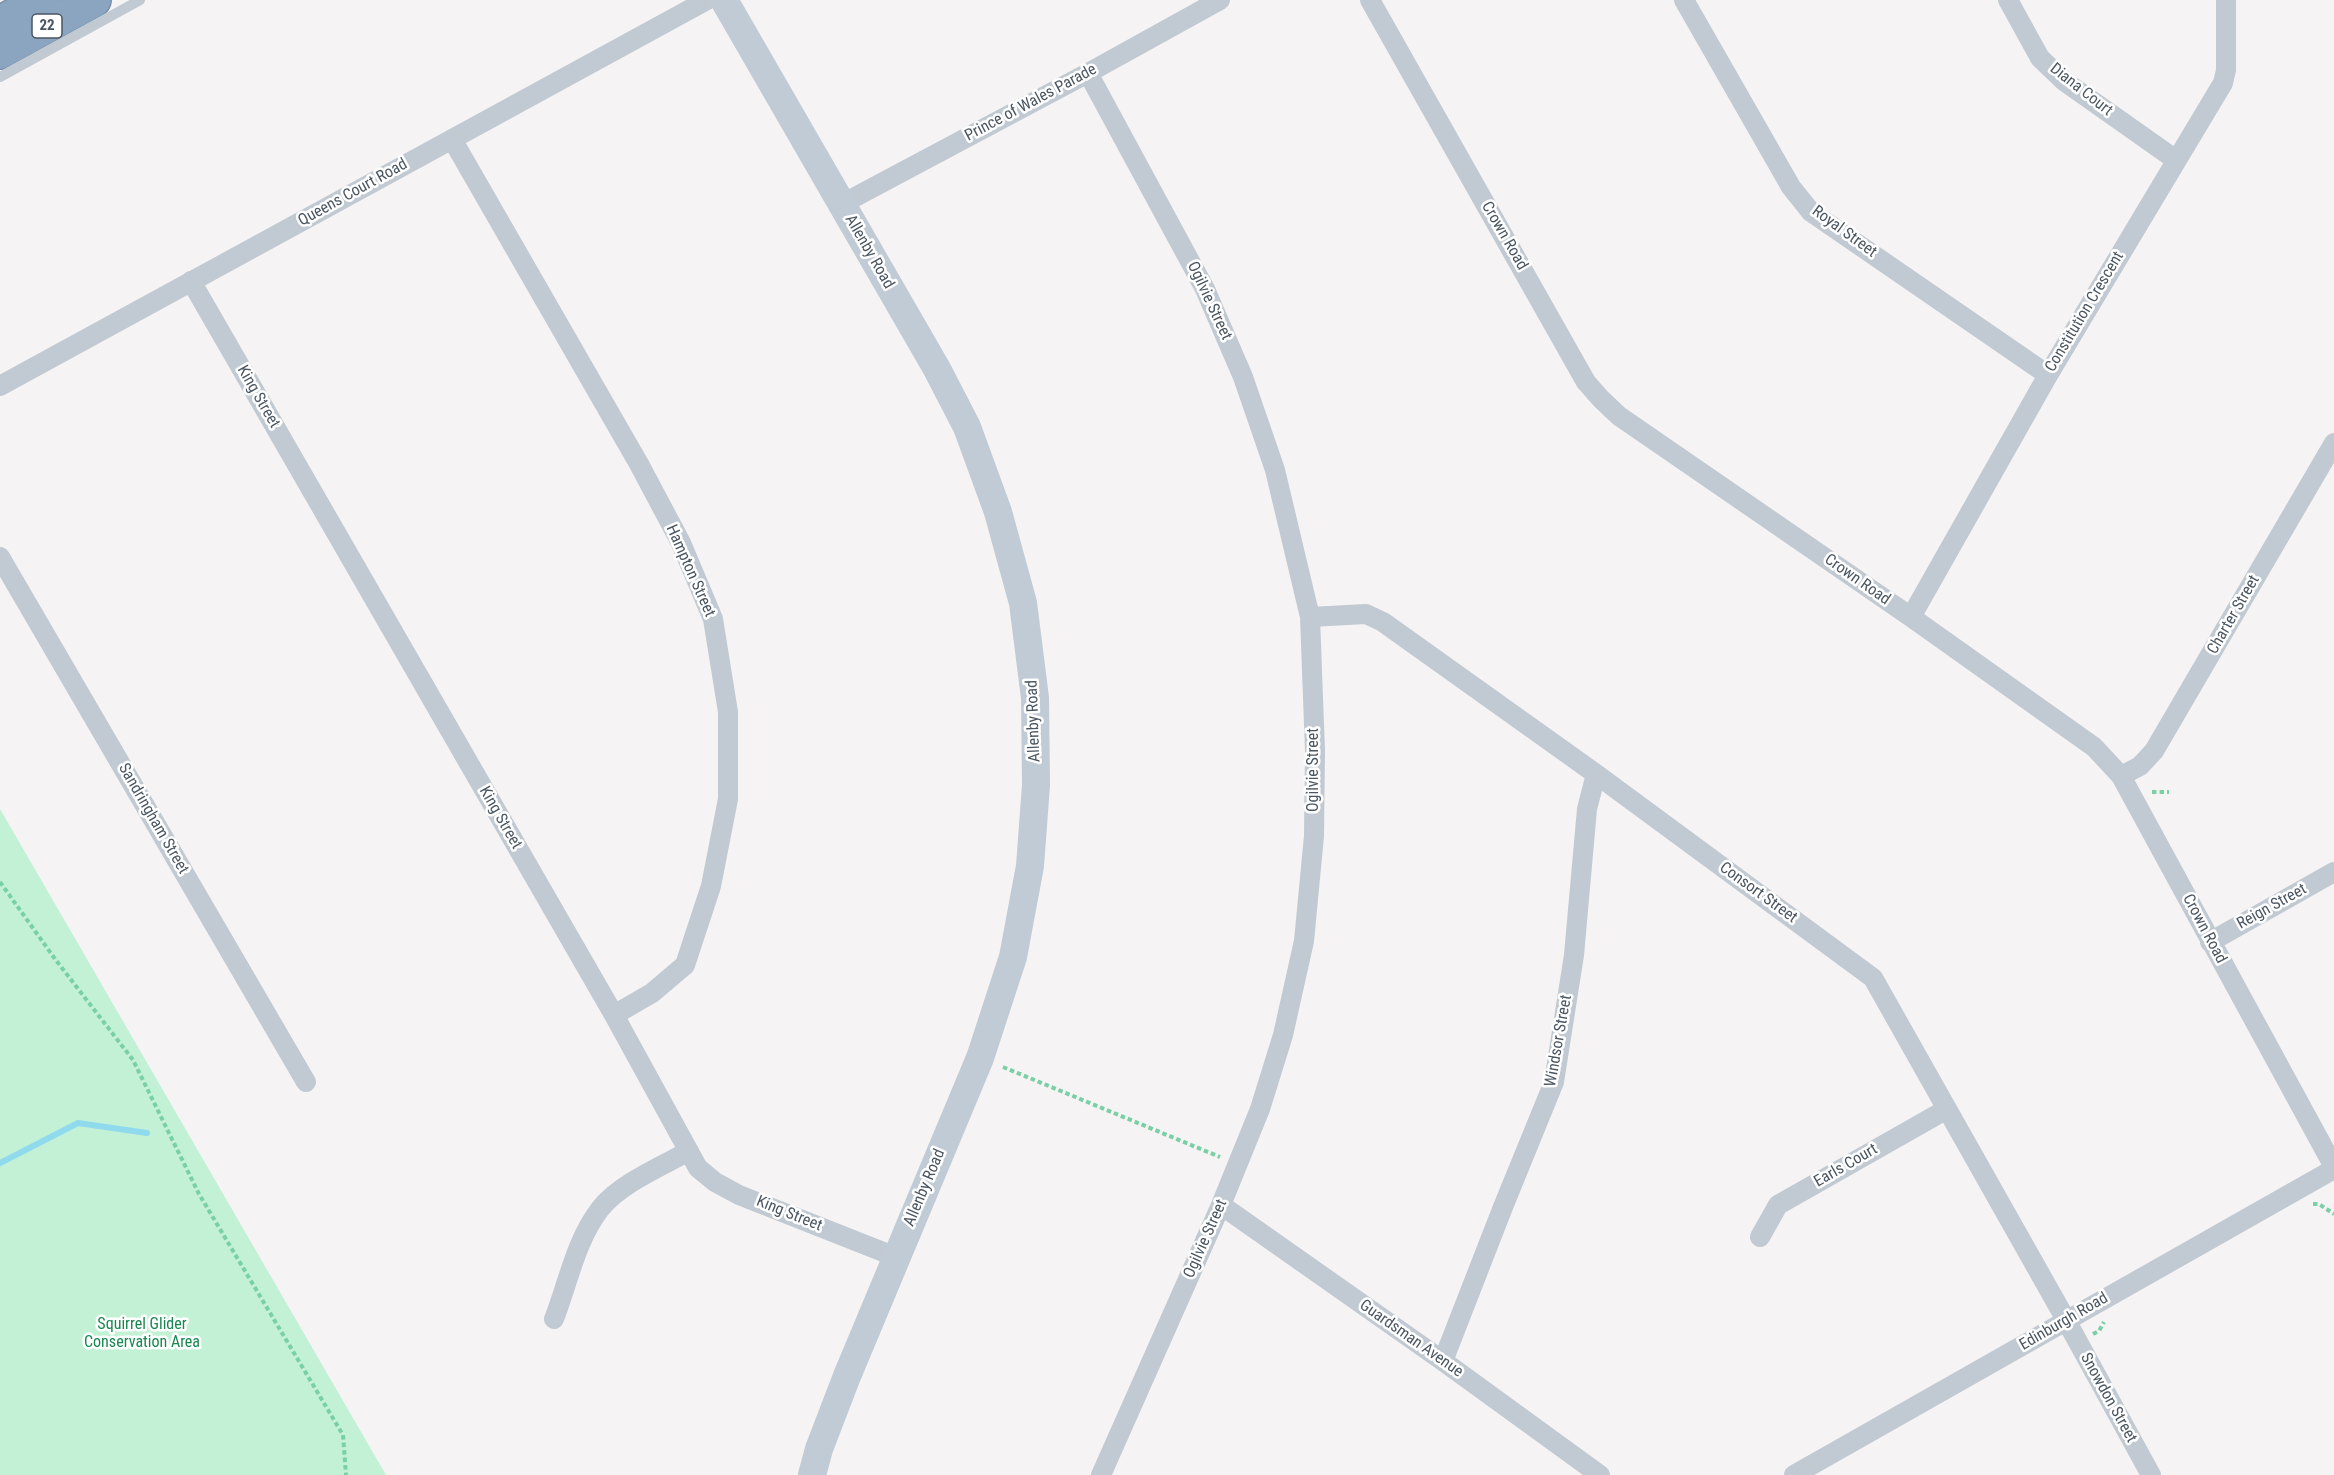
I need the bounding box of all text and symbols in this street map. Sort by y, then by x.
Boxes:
road number: 22 [32,14,62,38]
street label: Prince of Wales Parade [962,60,1100,146]
street label: Diana Court [2046,60,2116,120]
street label: Queens Court Road [295,155,411,231]
street label: Crown Road [1477,198,1531,274]
street label: Royal Street [1808,202,1880,262]
street label: Allenby Road [840,212,898,292]
street label: Constitution Crescent [2042,248,2128,376]
street label: Ogilvie Street [1183,259,1235,343]
street label: King Street [232,362,284,432]
street label: Hampton Street [661,522,719,620]
street label: Crown Road [1820,550,1894,610]
street label: Charter Street [2204,572,2264,658]
street label: Allenby Road [1023,680,1045,762]
street label: Ogilvie Street [1304,728,1324,812]
street label: Sandringham Street [114,760,192,878]
street label: King Street [474,783,526,853]
street label: Consort Street [1715,858,1801,928]
street label: Reign Street [2234,880,2310,934]
street label: Crown Road [2178,891,2230,967]
street label: Windsor Street [1541,994,1577,1088]
street label: Earls Court [1811,1140,1881,1192]
street label: Allenby Road [900,1146,950,1230]
street label: King Street [753,1192,825,1236]
street label: Ogilvie Street [1180,1197,1232,1281]
street label: Edinburgh Road [2016,1289,2112,1355]
street label: Guardsman Avenue [1356,1296,1466,1382]
park label: Squirrel Glider Conservation Area [84,1315,200,1353]
street label: Snowdon Street [2076,1350,2140,1446]

